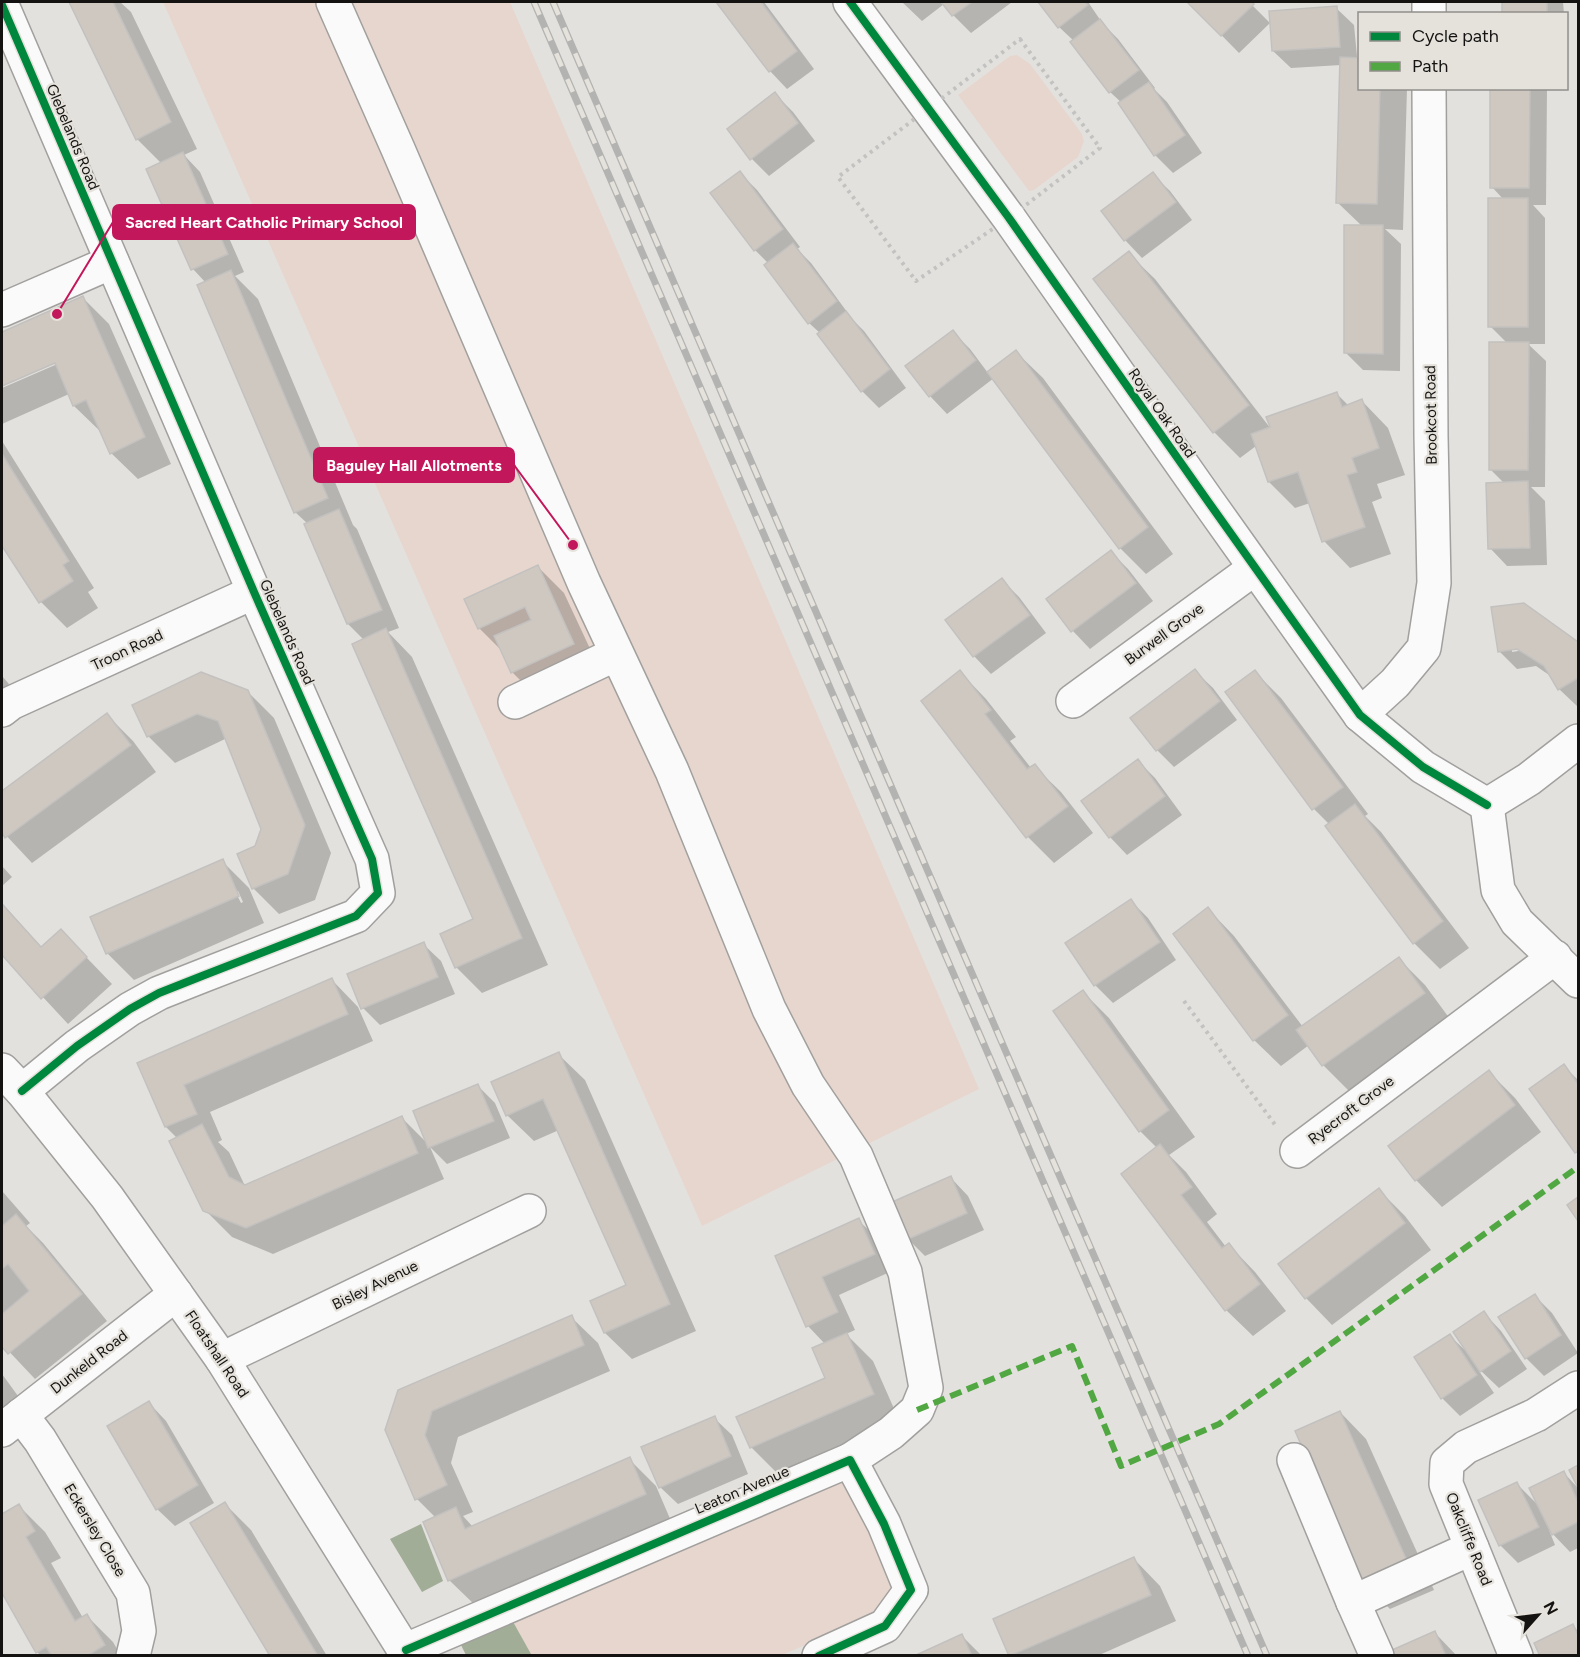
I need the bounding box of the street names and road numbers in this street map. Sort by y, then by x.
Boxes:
street label: Glebelands Road [43,81,103,193]
street label: Royal Oak Road [1124,365,1200,461]
street label: Brookcot Road [1421,365,1441,465]
street label: Glebelands Road [256,577,318,687]
street label: Burwell Grove [1121,599,1207,669]
street label: Troon Road [88,626,166,674]
street label: Ryecroft Grove [1305,1072,1397,1148]
street label: Bisley Avenue [329,1256,421,1314]
street label: Floatshall Road [181,1307,253,1401]
street label: Dunkeld Road [47,1326,131,1398]
street label: Leaton Avenue [692,1462,792,1518]
street label: Eckersley Close [60,1480,130,1580]
street label: Oakcliffe Road [1442,1490,1496,1588]

